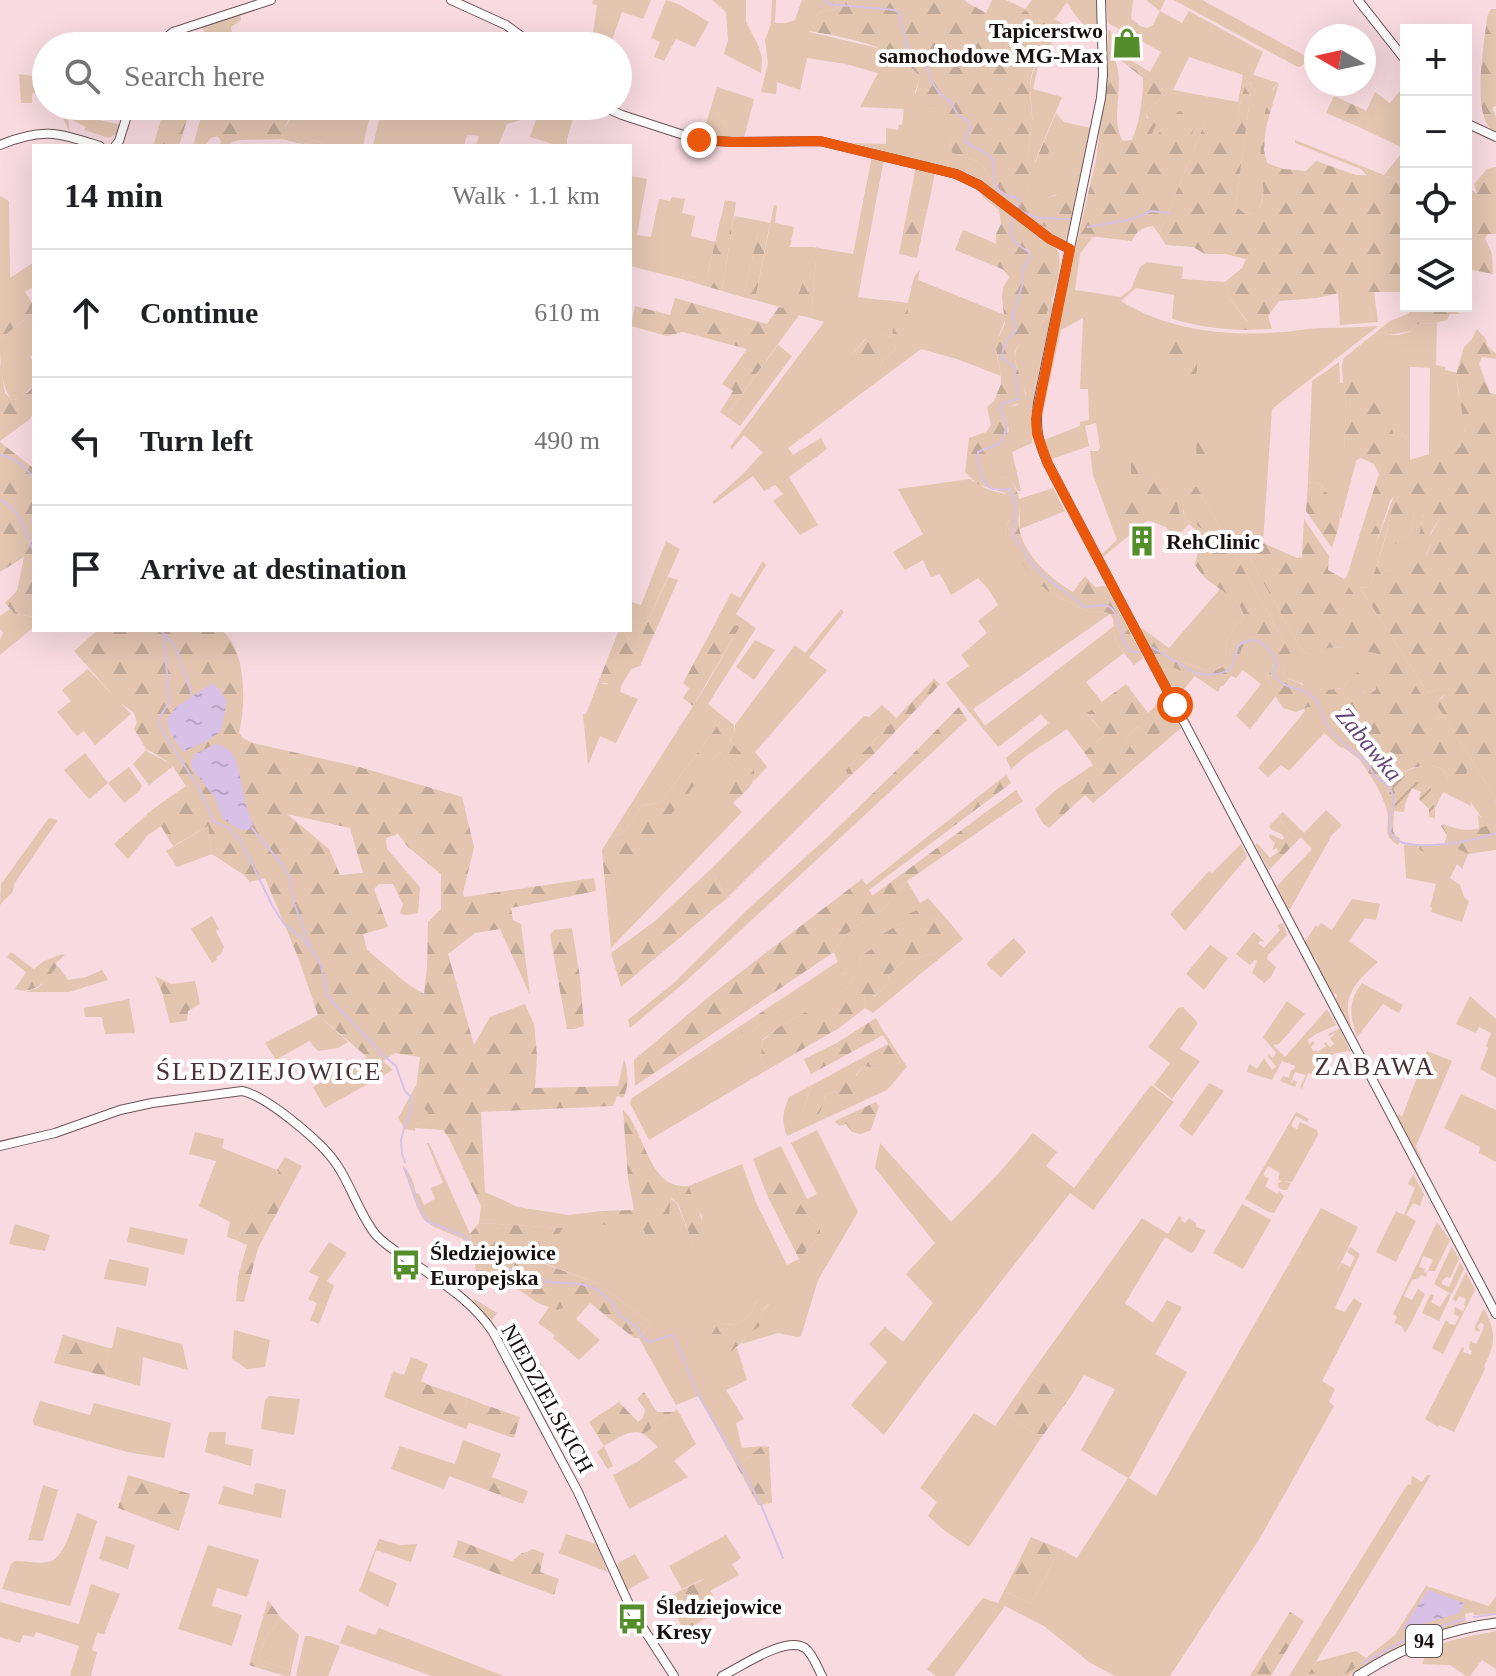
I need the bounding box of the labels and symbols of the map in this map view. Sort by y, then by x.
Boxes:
place label: Tapicerstwo samochodowe MG-Max [879,18,1103,68]
north arrow [1304,24,1376,96]
shop icon: Tapicerstwo samochodowe MG-Max [1110,26,1144,60]
route end [681,122,717,158]
building icon: RehClinic [1125,524,1159,558]
place label: RehClinic [1166,529,1260,554]
route start [1157,687,1193,723]
water label: Zabawka [1331,702,1407,786]
district label: ZABAWA [1314,1052,1436,1081]
district label: ŚLEDZIEJOWICE [156,1057,382,1086]
place label: Śledziejowice Europejska [430,1240,556,1290]
bus stop icon: Śledziejowice Europejska [389,1248,423,1282]
street label: NIEDZIELSKICH [496,1320,599,1477]
place label: Śledziejowice Kresy [656,1594,782,1644]
bus stop icon: Śledziejowice Kresy [615,1602,649,1636]
road number: 94 [1406,1625,1442,1657]

